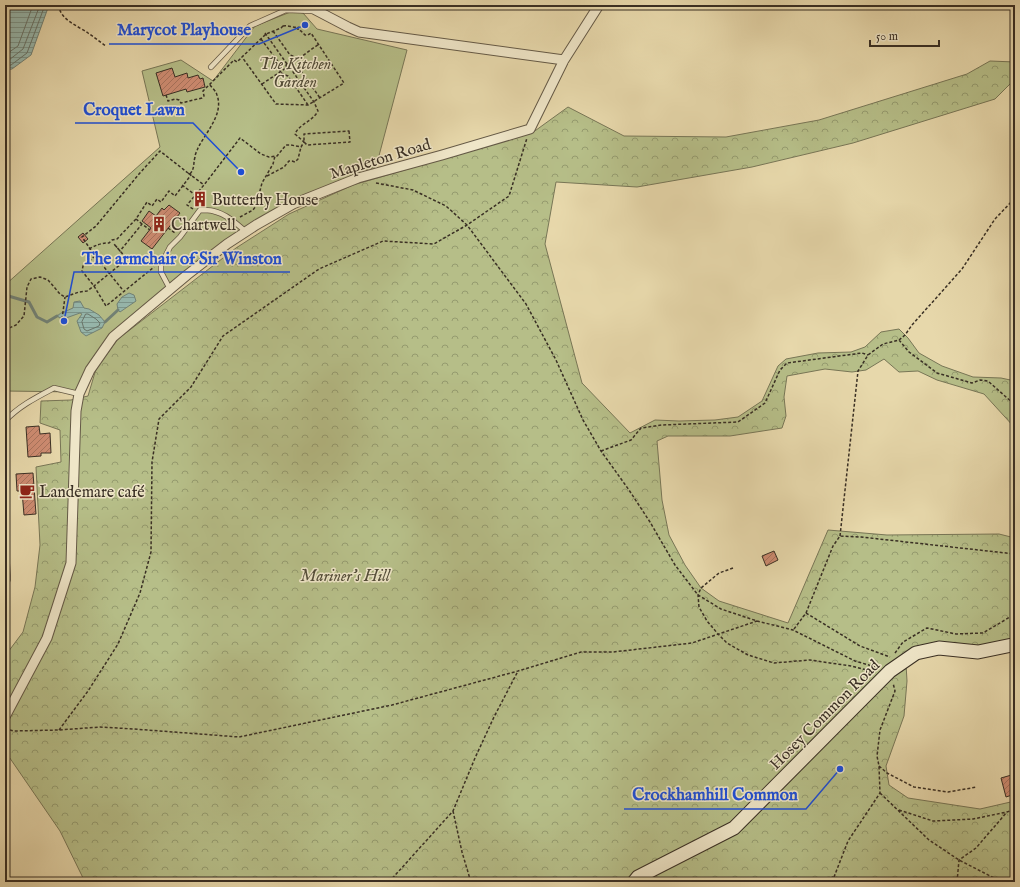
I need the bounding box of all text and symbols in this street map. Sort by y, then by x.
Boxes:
callout: Marycot Playhouse [109,15,259,44]
text: Marycot Playhouse [117,20,251,41]
scale bar [870,22,939,48]
text: 50 m [876,29,898,44]
park label: The Kitchen Garden [259,55,331,93]
callout: Croquet Lawn [75,94,193,123]
text: Croquet Lawn [83,100,185,121]
street label: Mapleton Road [328,135,434,185]
building icon: Butterfly House [191,190,209,208]
place label: Butterfly House [212,191,318,211]
building icon: Chartwell [150,215,168,233]
place label: Chartwell [171,216,236,236]
callout: The armchair of Sir Winston [74,243,290,272]
text: The armchair of Sir Winston [81,249,282,270]
cafe icon: Landemare café [18,482,36,500]
place label: Landemare café [39,483,145,503]
park label: Mariner's Hill [300,567,391,587]
street label: Hosey Common Road [766,656,885,775]
callout: Crockhamhill Common [624,780,806,809]
text: Crockhamhill Common [632,785,798,806]

